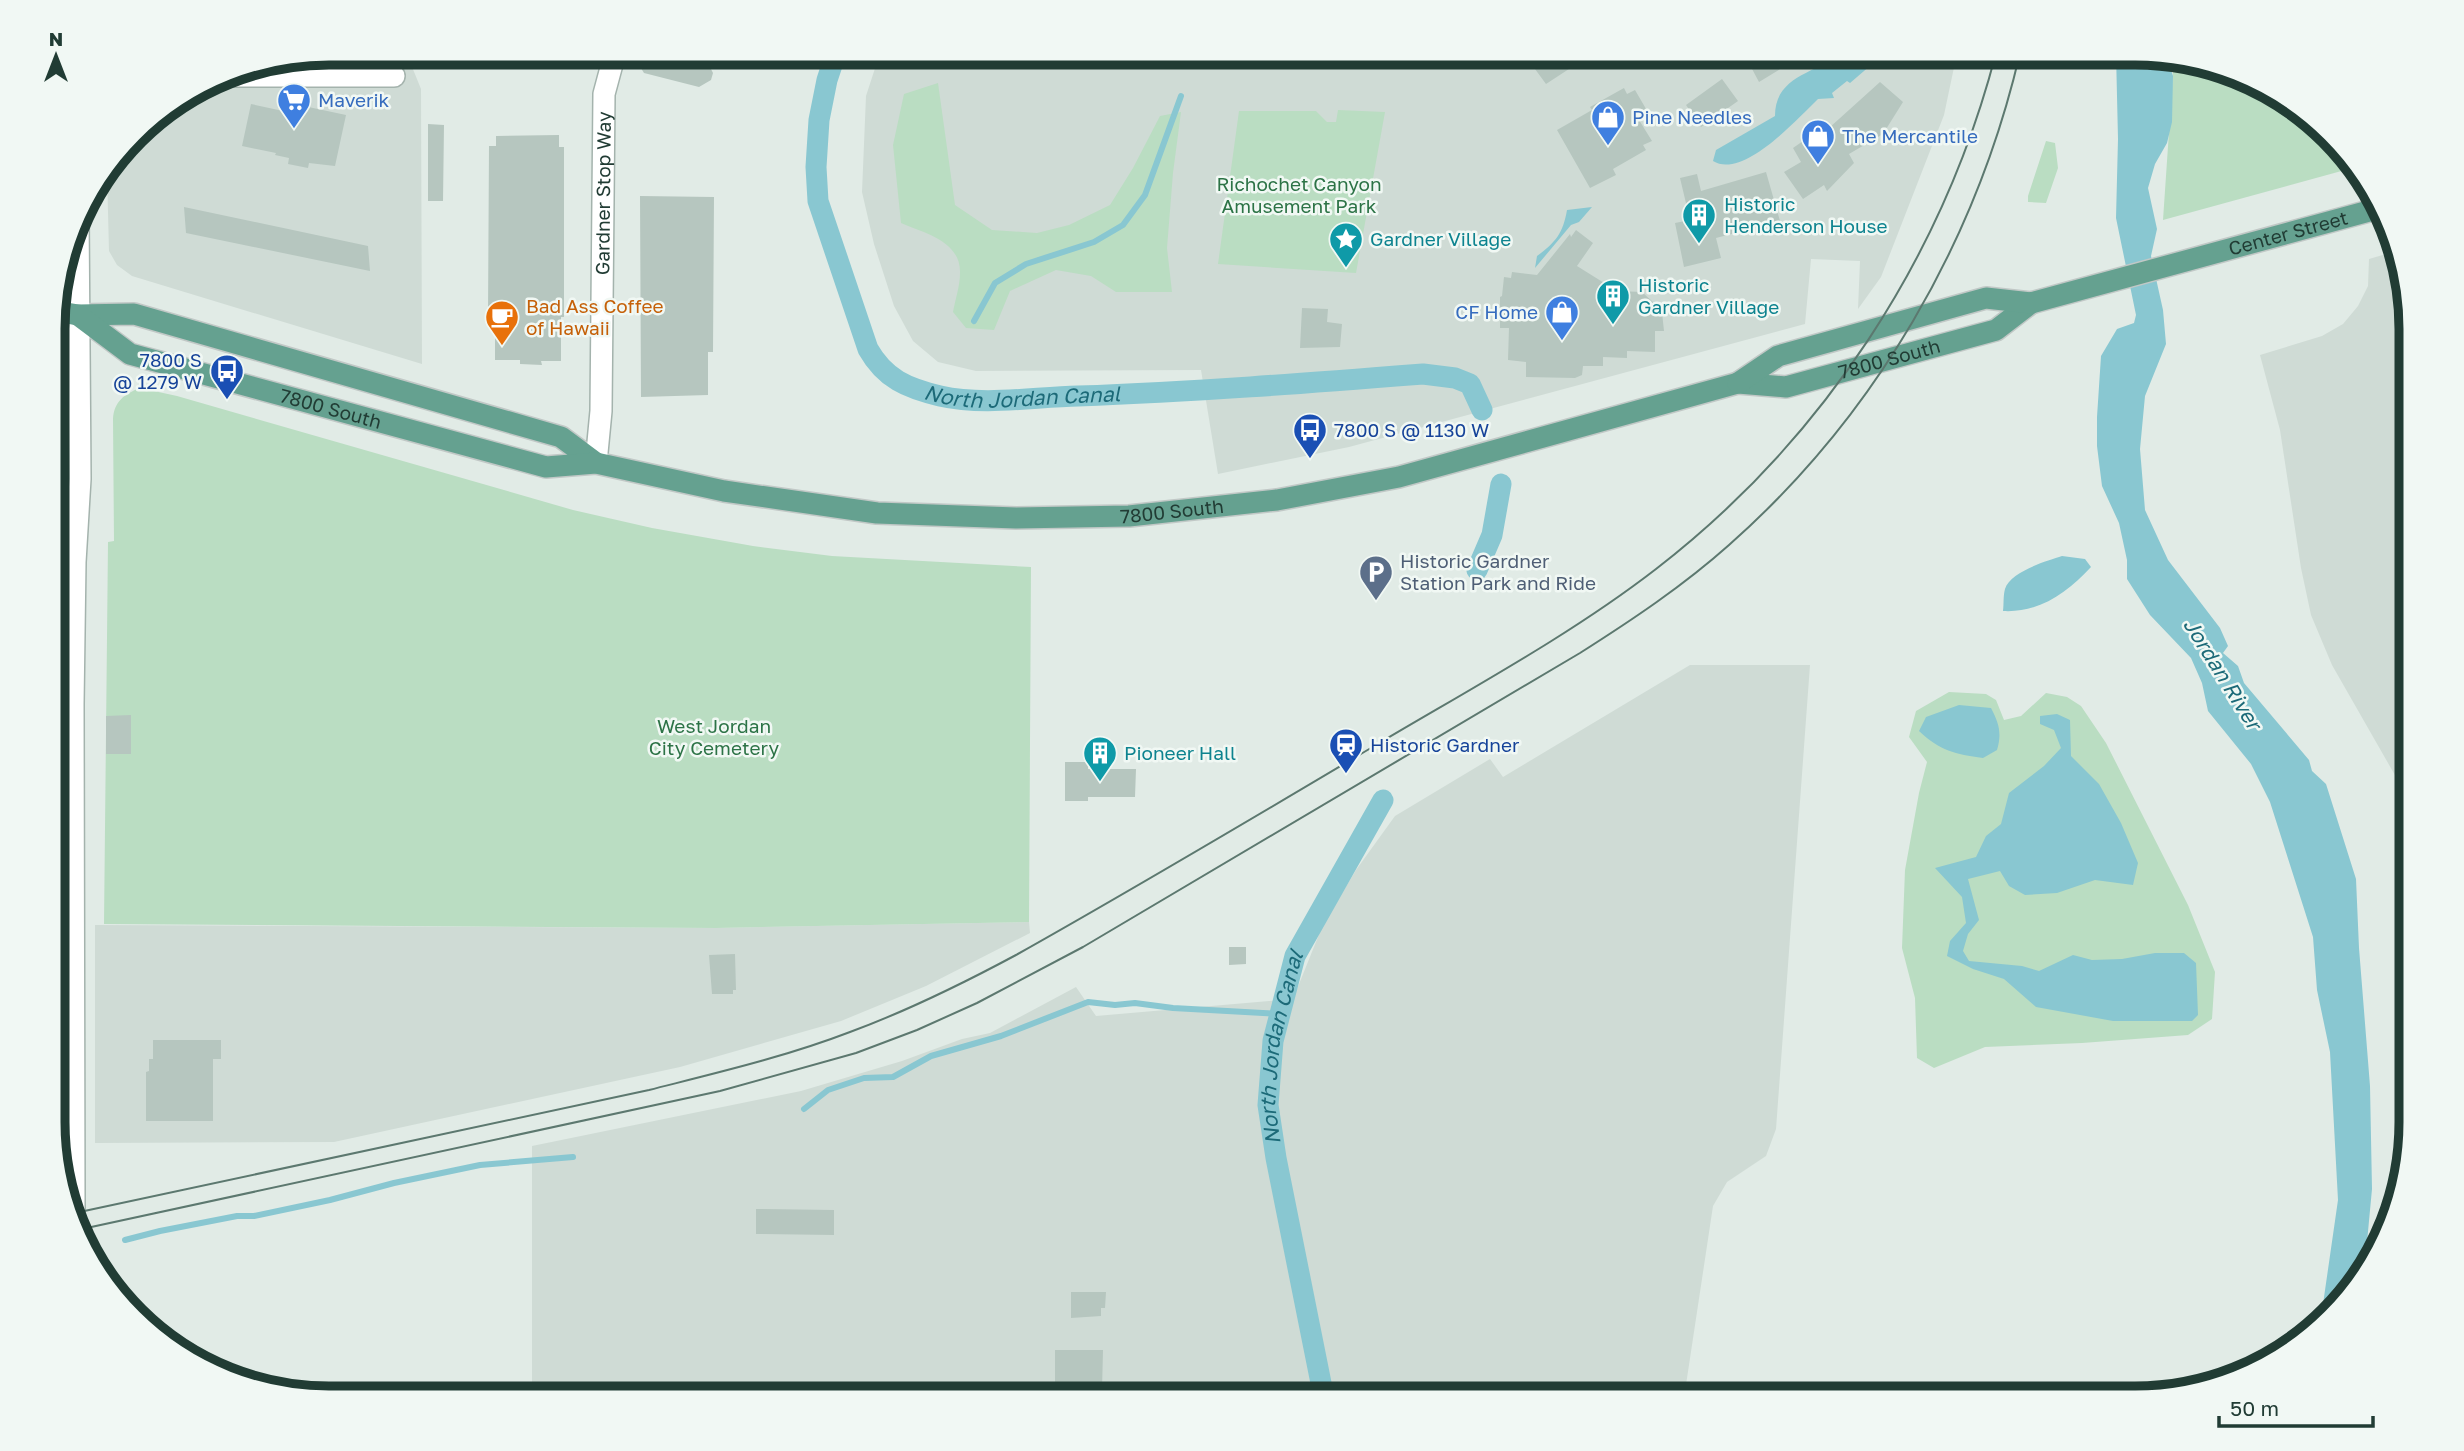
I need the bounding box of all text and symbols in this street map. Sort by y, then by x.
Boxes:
north arrow [21,21,91,91]
text: N [49,27,63,50]
supermarket icon: Maverik [275,81,313,130]
place label: Maverik [318,88,389,111]
shop icon: Pine Needles [1589,98,1627,147]
place label: Pine Needles [1632,105,1752,128]
street label: Gardner Stop Way [590,111,615,275]
shop icon: The Mercantile [1799,117,1837,166]
place label: The Mercantile [1842,124,1978,147]
park label: Richochet Canyon Amusement Park [1216,172,1382,217]
place label: Historic Henderson House [1724,192,1888,237]
building icon: Historic Henderson House [1680,196,1718,245]
street label: Center Street [2226,205,2350,260]
place icon: Gardner Village [1327,220,1365,269]
place label: Gardner Village [1370,227,1511,250]
place label: Historic Gardner Village [1638,273,1779,318]
building icon: Historic Gardner Village [1594,277,1632,326]
shop icon: CF Home [1543,293,1581,342]
place label: Bad Ass Coffee of Hawaii [526,294,663,339]
cafe icon: Bad Ass Coffee of Hawaii [483,298,521,347]
place label: CF Home [1455,300,1538,323]
street label: 7800 South [1836,334,1943,383]
place label: 7800 S @ 1279 W [113,348,202,393]
bus stop icon: 7800 S @ 1279 W [208,352,246,401]
water label: North Jordan Canal [921,378,1122,413]
street label: 7800 South [277,383,384,433]
bus stop icon: 7800 S @ 1130 W [1291,411,1329,460]
place label: 7800 S @ 1130 W [1334,418,1489,441]
street label: 7800 South [1120,494,1225,527]
place label: Historic Gardner Station Park and Ride [1400,549,1596,594]
parking icon: Historic Gardner Station Park and Ride [1357,553,1395,602]
water label: Jordan River [2178,613,2269,737]
park label: West Jordan City Cemetery [649,714,780,759]
station icon: Historic Gardner [1327,726,1365,775]
place label: Historic Gardner [1370,733,1520,756]
building icon: Pioneer Hall [1081,734,1119,783]
place label: Pioneer Hall [1124,741,1236,764]
water label: North Jordan Canal [1254,944,1309,1146]
scale bar [2219,1384,2373,1428]
text: 50 m [2230,1395,2279,1421]

